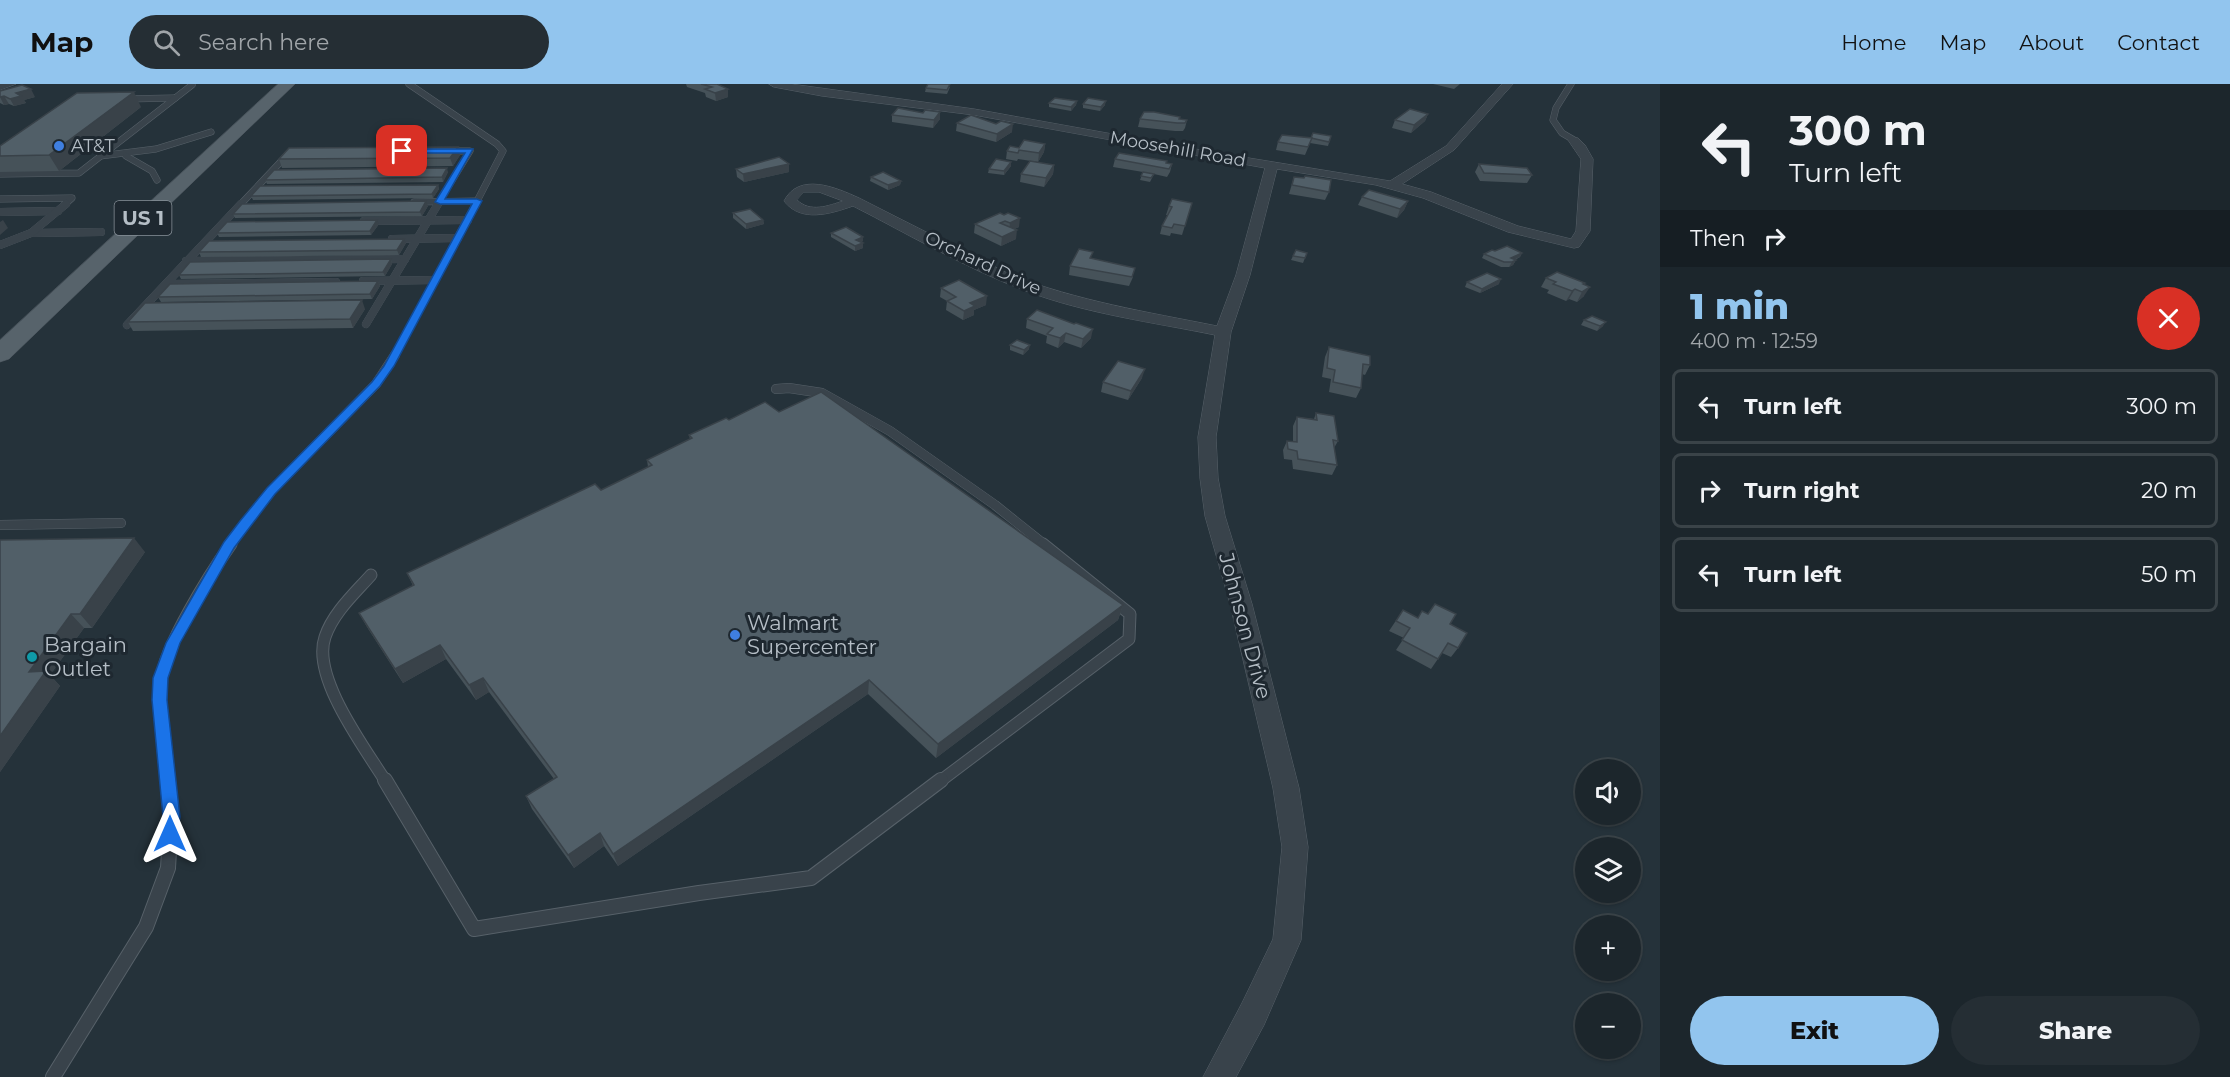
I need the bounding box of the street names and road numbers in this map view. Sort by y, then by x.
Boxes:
street label: Moosehill Road [1108,126,1248,172]
road number: US 1 [114,201,172,235]
street label: Orchard Drive [921,226,1045,300]
street label: Johnson Drive [1214,549,1277,702]

